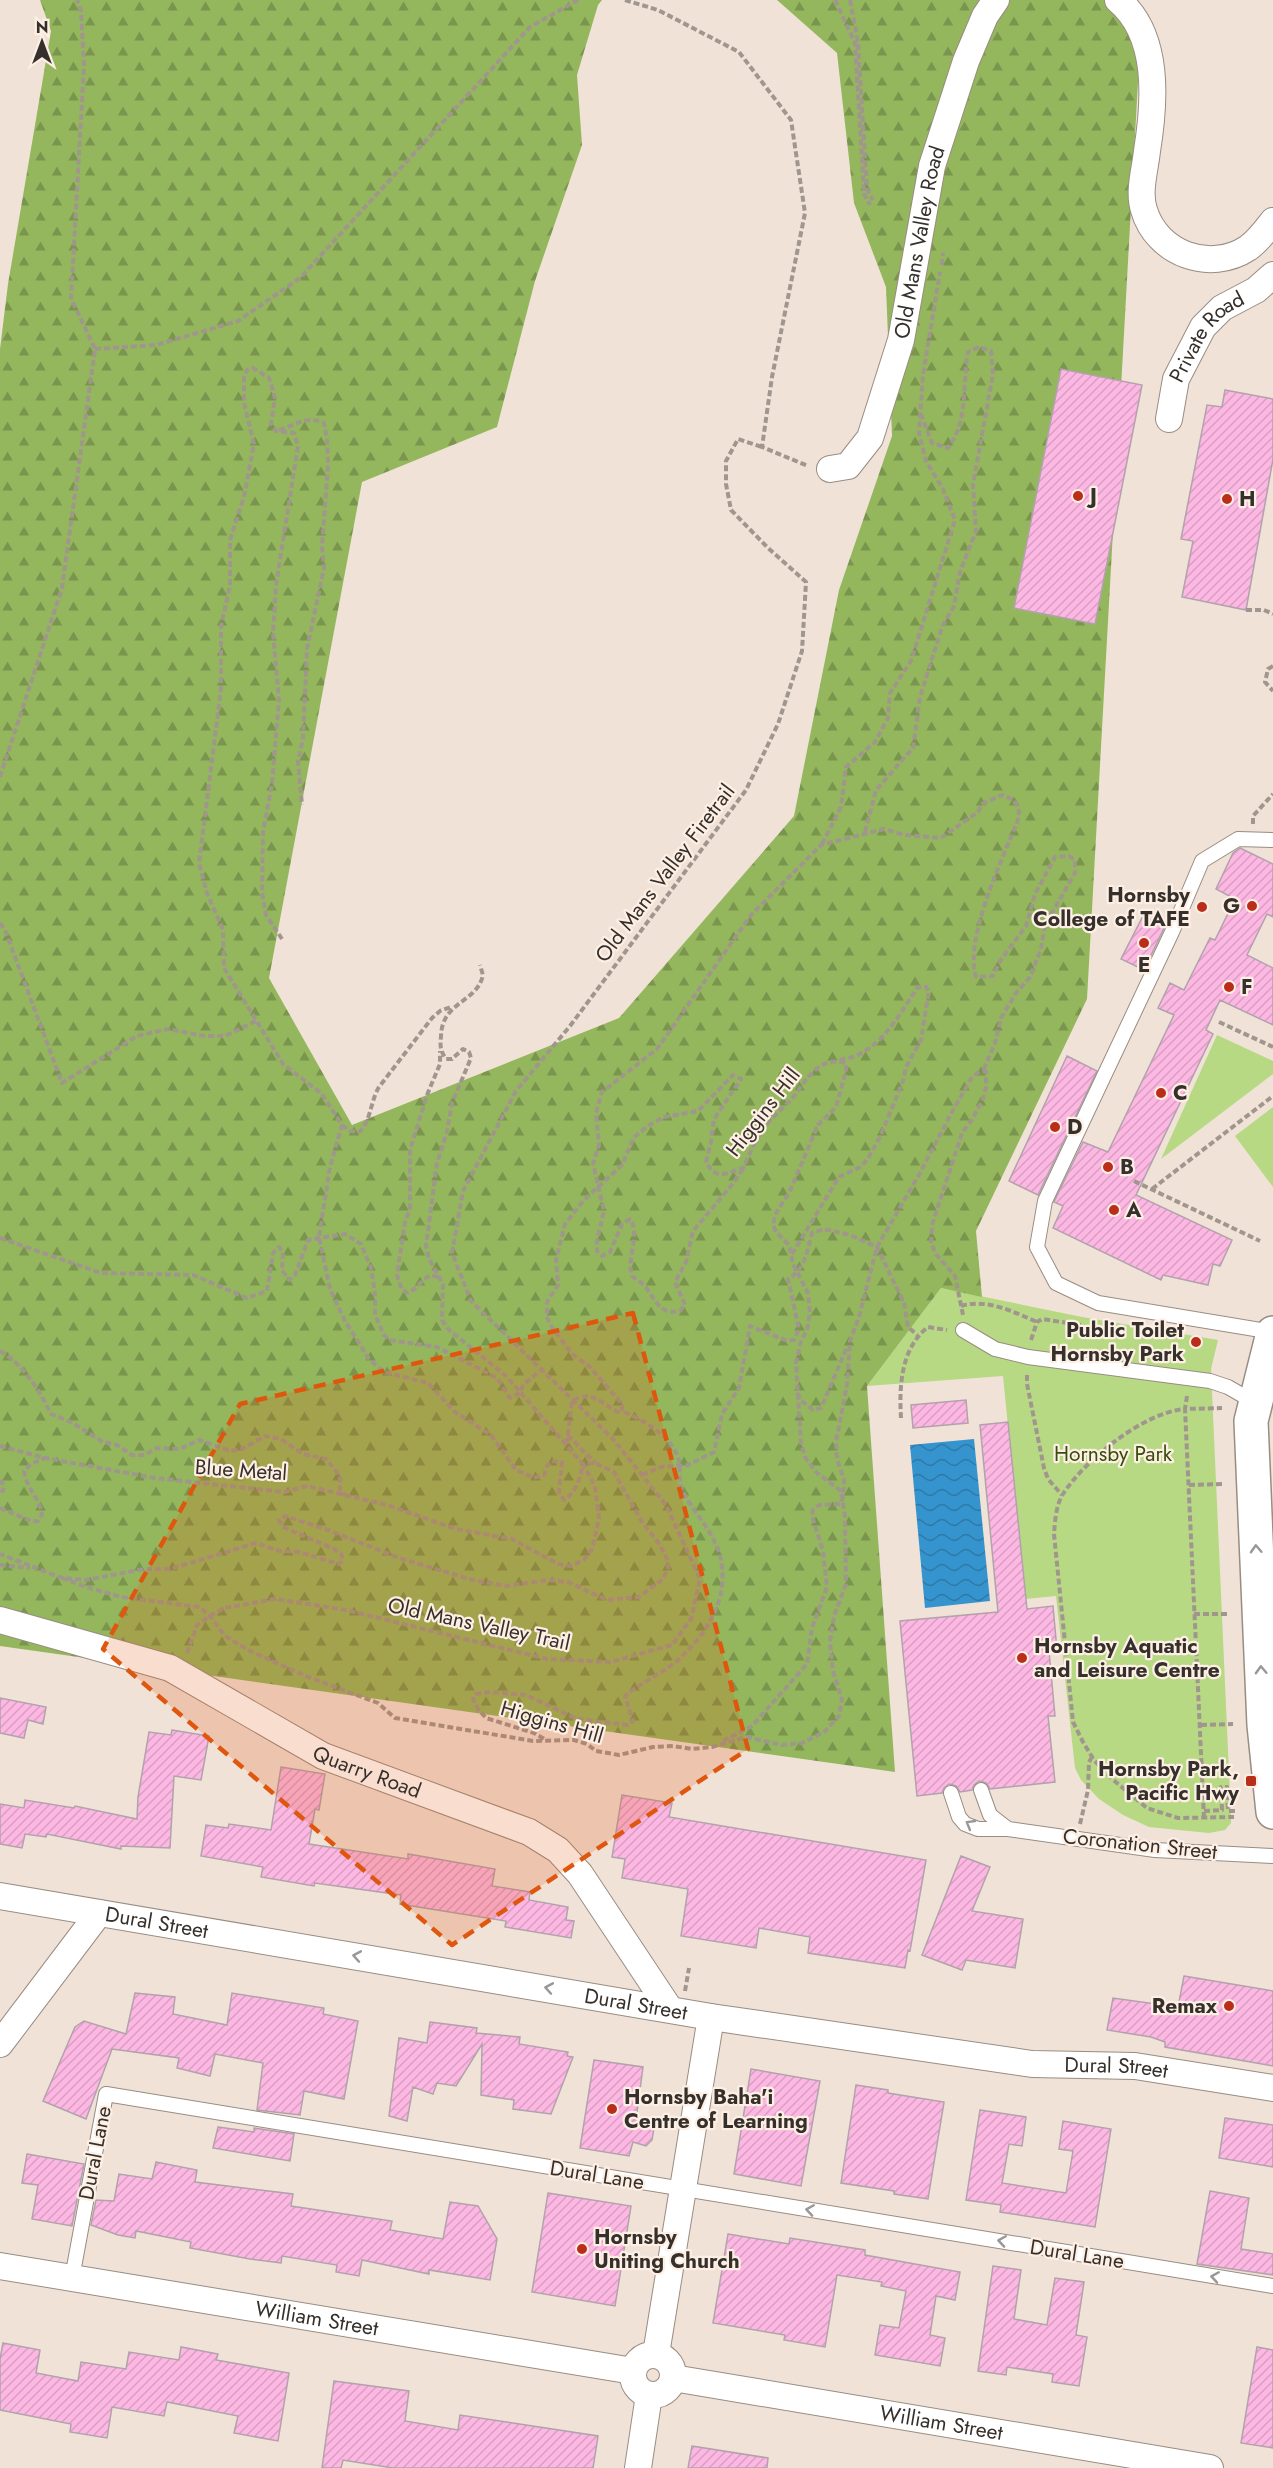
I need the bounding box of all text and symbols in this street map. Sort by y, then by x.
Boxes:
north arrow [12,12,72,72]
text: N [36,16,48,39]
street label: Old Mans Valley Road [887,142,953,341]
street label: Private Road [1162,284,1250,388]
place label: J [1086,481,1097,511]
place label: H [1239,484,1256,514]
marker: J [1071,489,1085,503]
marker: H [1220,492,1234,506]
street label: Old Mans Valley Firetrail [588,778,742,968]
place label: Hornsby College of TAFE [1033,880,1191,934]
place label: G [1223,891,1240,921]
marker: G [1245,899,1259,913]
marker: Hornsby College of TAFE [1195,900,1209,914]
marker: E [1137,936,1151,950]
place label: E [1138,950,1150,980]
place label: F [1241,972,1253,1002]
marker: F [1222,980,1236,994]
street label: Higgins Hill [719,1061,807,1163]
place label: C [1173,1078,1188,1108]
marker: C [1154,1086,1168,1100]
place label: D [1067,1112,1082,1142]
marker: D [1048,1120,1062,1134]
place label: B [1120,1152,1134,1182]
marker: B [1101,1160,1115,1174]
place label: A [1125,1195,1142,1225]
marker: A [1107,1203,1121,1217]
place label: Public Toilet Hornsby Park [1050,1315,1184,1369]
marker: Public Toilet Hornsby Park [1189,1335,1203,1349]
park label: Hornsby Park [1054,1439,1173,1469]
street label: Blue Metal [194,1452,288,1488]
one-way arrow [1250,1545,1263,1554]
street label: Old Mans Valley Trail [385,1590,573,1658]
place label: Hornsby Aquatic and Leisure Centre [1034,1631,1220,1685]
marker: Hornsby Aquatic and Leisure Centre [1015,1651,1029,1665]
one-way arrow [1255,1665,1268,1674]
street label: Higgins Hill [497,1693,607,1751]
street label: Quarry Road [307,1738,425,1806]
place label: Hornsby Park, Pacific Hwy [1098,1754,1240,1808]
marker: Hornsby Park, Pacific Hwy [1244,1774,1258,1788]
one-way arrow [966,1820,976,1831]
street label: Coronation Street [1061,1821,1219,1867]
street label: Dural Street [103,1899,210,1946]
one-way arrow [352,1950,362,1963]
street label: Dural Street [582,1981,690,2028]
one-way arrow [544,1983,554,1995]
place label: Remax [1152,1991,1218,2021]
marker: Remax [1222,1999,1236,2013]
street label: Dural Street [1064,2050,1170,2086]
place label: Hornsby Baha'i Centre of Learning [624,2082,808,2136]
marker: Hornsby Baha'i Centre of Learning [605,2102,619,2116]
street label: Dural Lane [71,2103,119,2203]
street label: Dural Lane [548,2153,647,2197]
one-way arrow [805,2204,814,2216]
place label: Hornsby Uniting Church [594,2222,740,2276]
street label: Dural Lane [1028,2232,1127,2276]
one-way arrow [998,2236,1007,2248]
marker: Hornsby Uniting Church [575,2242,589,2256]
one-way arrow [1211,2271,1220,2283]
street label: William Street [253,2294,380,2344]
street label: William Street [877,2398,1005,2448]

